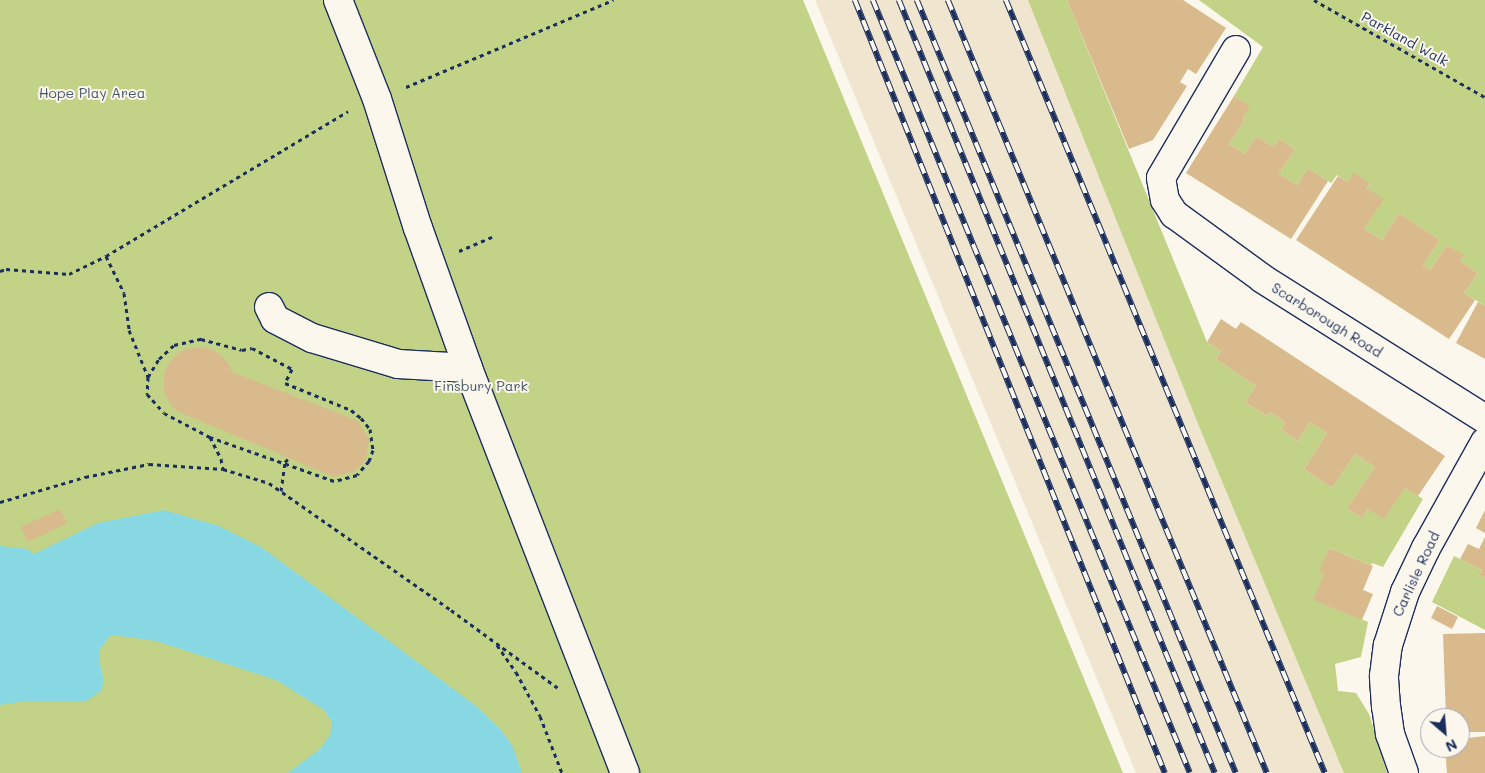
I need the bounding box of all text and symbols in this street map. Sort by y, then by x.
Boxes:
street label: Parkland Walk [1358,8,1452,70]
park label: Hope Play Area [39,85,145,101]
street label: Scarborough Road [1269,279,1385,361]
park label: Finsbury Park [434,378,528,394]
street label: Carlisle Road [1389,529,1443,619]
north arrow [1420,708,1470,758]
text: N [1443,735,1461,757]

